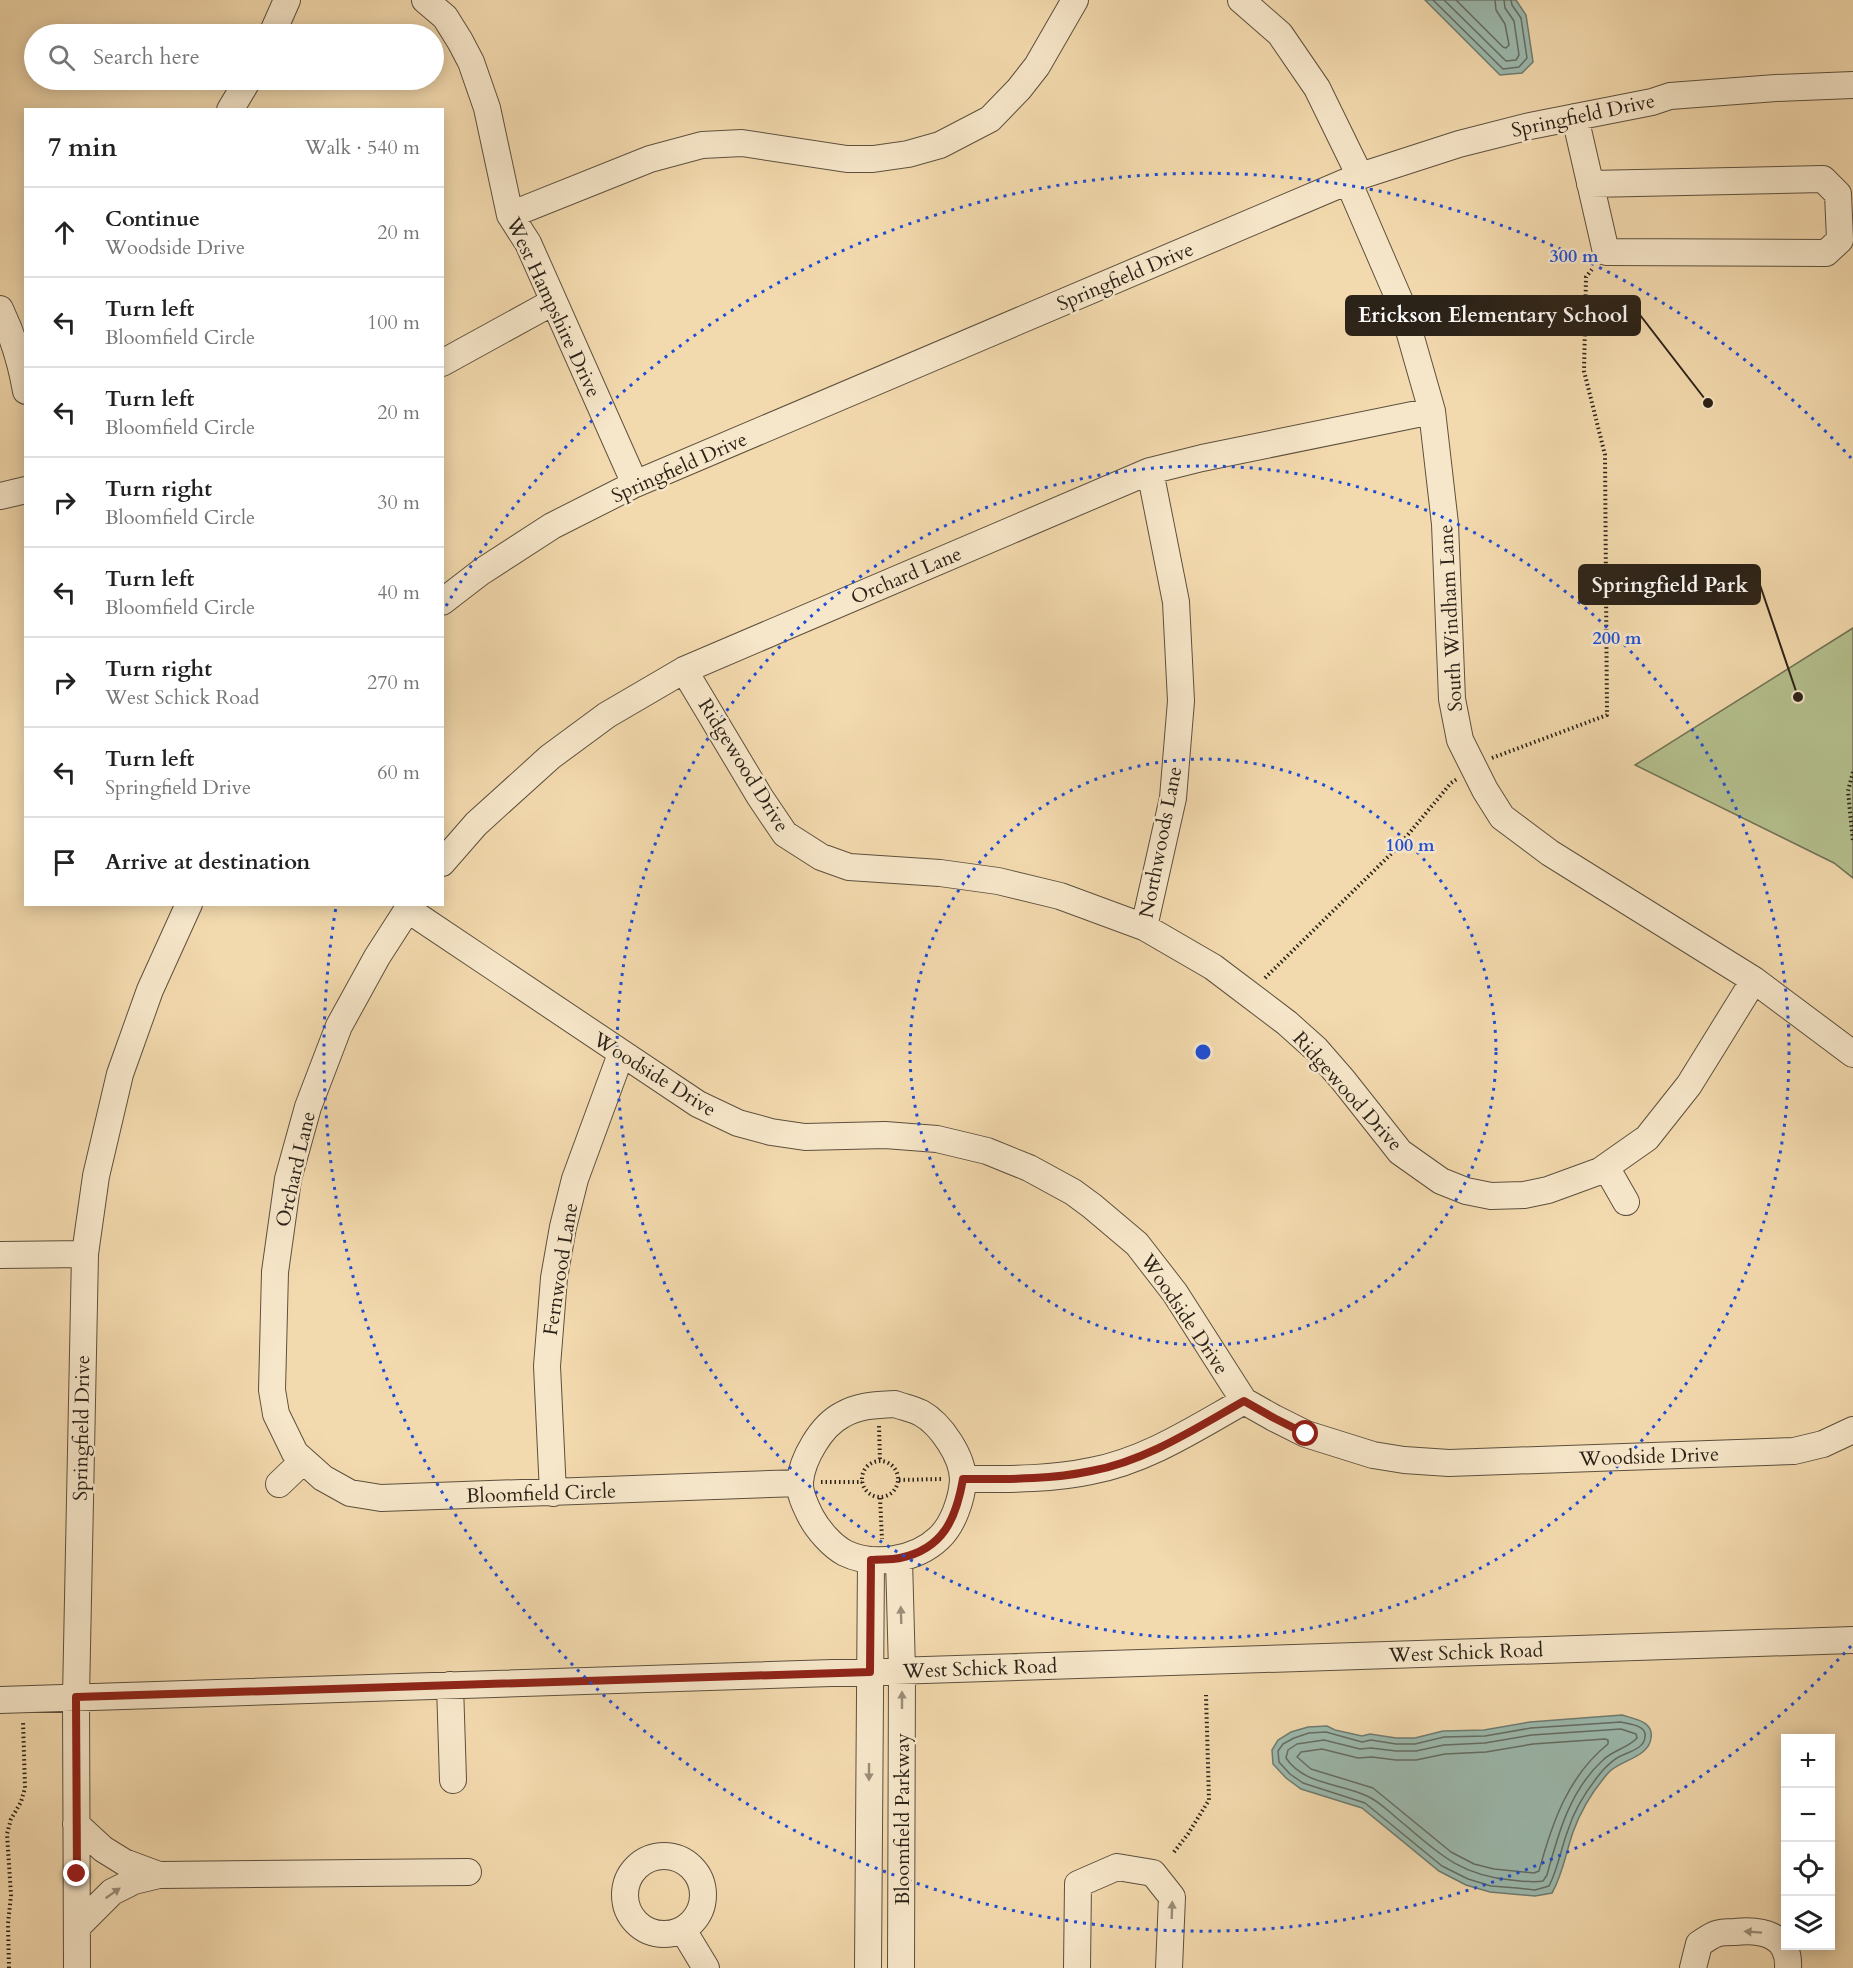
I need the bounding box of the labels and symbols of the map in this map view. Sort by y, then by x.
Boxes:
street label: Springfield Drive [1509,87,1657,144]
street label: West Hampshire Drive [499,212,607,402]
street label: Springfield Drive [1053,236,1198,317]
text: 300 m [1549,244,1599,269]
callout: Erickson Elementary School [1346,296,1640,335]
text: Erickson Elementary School [1358,301,1628,330]
street label: Springfield Drive [607,425,751,509]
street label: South Windham Lane [1432,524,1469,712]
street label: Orchard Lane [847,540,966,611]
callout: Springfield Park [1579,565,1760,604]
text: Springfield Park [1592,571,1748,600]
text: 200 m [1592,626,1642,651]
street label: Ridgewood Drive [692,693,795,837]
street label: Northwoods Lane [1133,764,1188,920]
text: 100 m [1385,833,1435,858]
street label: Woodside Drive [587,1025,721,1123]
street label: Ridgewood Drive [1287,1026,1409,1157]
centre of rings [1193,1042,1213,1062]
street label: Orchard Lane [269,1109,322,1230]
street label: Fernwood Lane [537,1201,584,1337]
street label: Woodside Drive [1134,1248,1235,1380]
street label: Springfield Drive [67,1355,96,1501]
route start [1292,1420,1318,1446]
street label: Woodside Drive [1578,1441,1720,1472]
street label: Bloomfield Circle [466,1477,617,1510]
one-way arrow [896,1605,905,1624]
street label: West Schick Road [1387,1636,1544,1669]
street label: West Schick Road [901,1652,1058,1685]
one-way arrow [897,1690,907,1709]
street label: Bloomfield Parkway [889,1732,916,1905]
one-way arrow [864,1763,874,1782]
route end [63,1860,89,1886]
one-way arrow [104,1887,120,1899]
one-way arrow [1167,1900,1176,1919]
one-way arrow [1744,1927,1763,1937]

